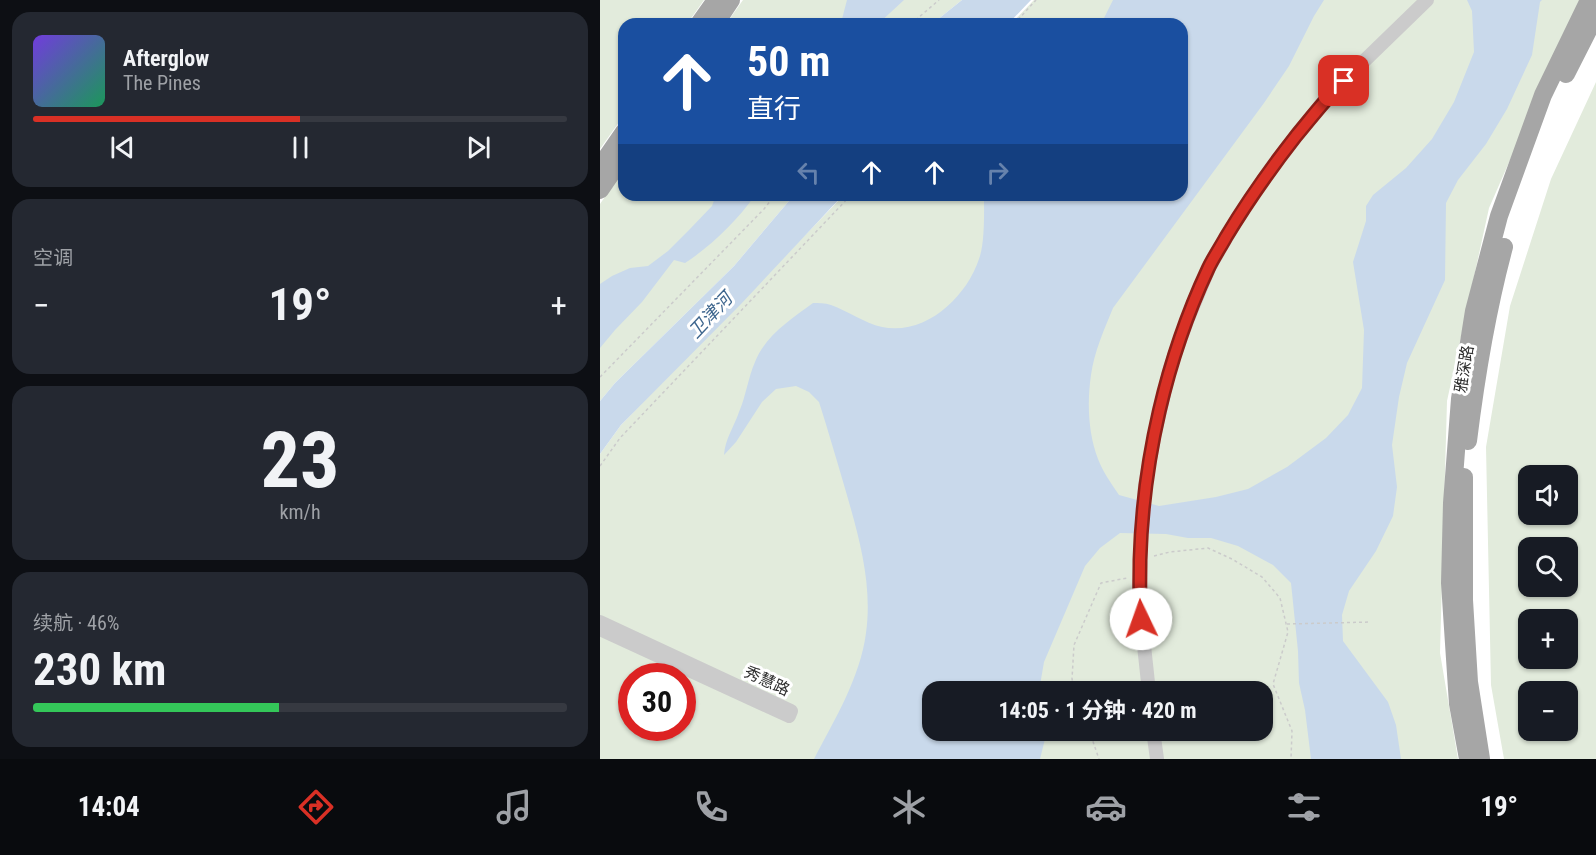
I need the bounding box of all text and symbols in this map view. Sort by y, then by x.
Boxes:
text: 50 m [747,37,830,86]
icon: ahead [648,42,726,120]
text: Afterglow [123,46,209,71]
pin [1318,55,1369,106]
icon: arrive [1327,64,1360,97]
text: The Pines [123,71,201,95]
text: 直行 [747,93,801,125]
icon: previous [106,131,139,164]
icon: pause [284,131,317,164]
icon: next [462,131,495,164]
icon: left [792,156,825,189]
icon: ahead [855,156,888,189]
icon: ahead [918,156,951,189]
icon: right [981,156,1014,189]
text: 空调 [33,246,73,270]
text: 19° [269,278,332,331]
text: − [33,286,50,325]
text: + [551,286,567,325]
water label: 卫津河 [684,286,738,342]
street label: 雅深路 [1451,344,1477,394]
text: 23 [261,415,339,506]
map controls [1518,465,1578,741]
button: sound [1518,465,1578,525]
text: km/h [279,500,321,524]
button: search [1518,537,1578,597]
position arrow [1109,587,1173,651]
button: + [1518,609,1578,669]
text: 续航 · 46% [33,611,119,635]
text: 230 km [33,643,166,696]
street label: 秀慧路 [741,662,793,700]
speed limit sign: 30 [618,663,696,741]
button: − [1518,681,1578,741]
text: 14:05 · 1 分钟 · 420 m [998,698,1197,723]
icon: directions [295,786,337,828]
icon: music [493,786,535,828]
icon: phone [690,786,732,828]
icon: climate [888,786,930,828]
icon: car [1085,786,1127,828]
icon: filters [1283,786,1325,828]
text: 14:04 [78,791,140,823]
text: 19° [1480,791,1518,823]

